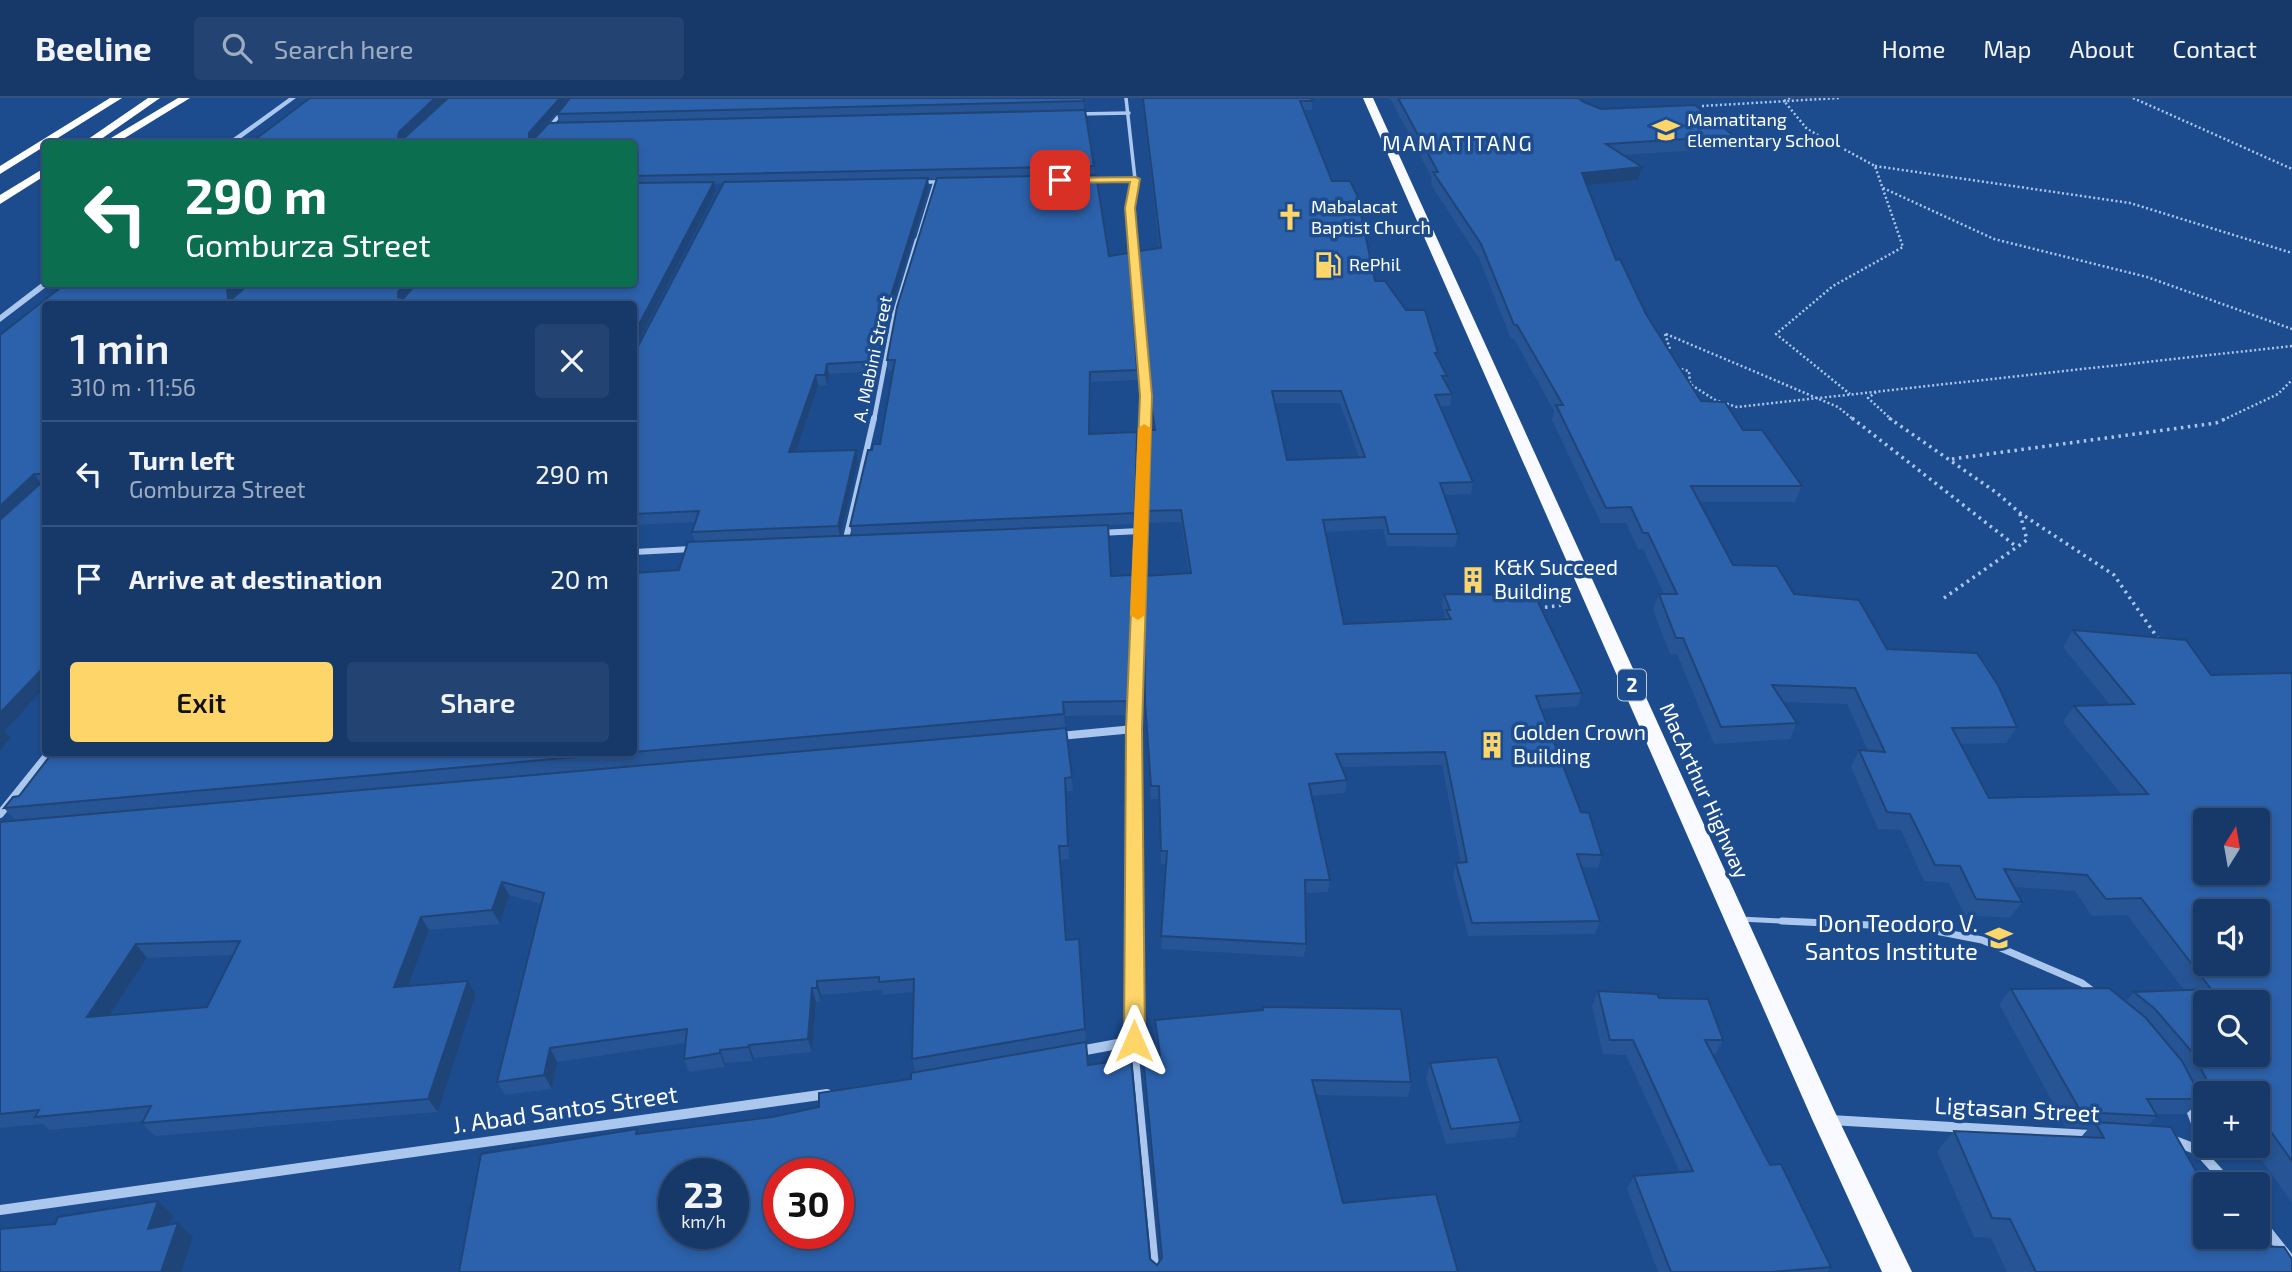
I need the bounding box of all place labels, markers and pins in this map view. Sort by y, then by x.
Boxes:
place label: Mamatitang Elementary School [1687,108,1841,151]
school or university icon: Mamatitang Elementary School [1651,115,1681,145]
pin [1030,150,1090,210]
place label: Mabalacat Baptist Church [1311,195,1431,238]
church icon: Mabalacat Baptist Church [1275,202,1305,232]
fuel station icon: RePhil [1313,250,1343,280]
place label: RePhil [1349,253,1401,275]
place label: K&K Succeed Building [1494,554,1618,603]
building icon: K&K Succeed Building [1458,565,1488,595]
place label: Golden Crown Building [1513,719,1646,768]
building icon: Golden Crown Building [1477,730,1507,760]
place label: Don Teodoro V. Santos Institute [1805,908,1978,965]
school or university icon: Don Teodoro V. Santos Institute [1984,923,2014,953]

